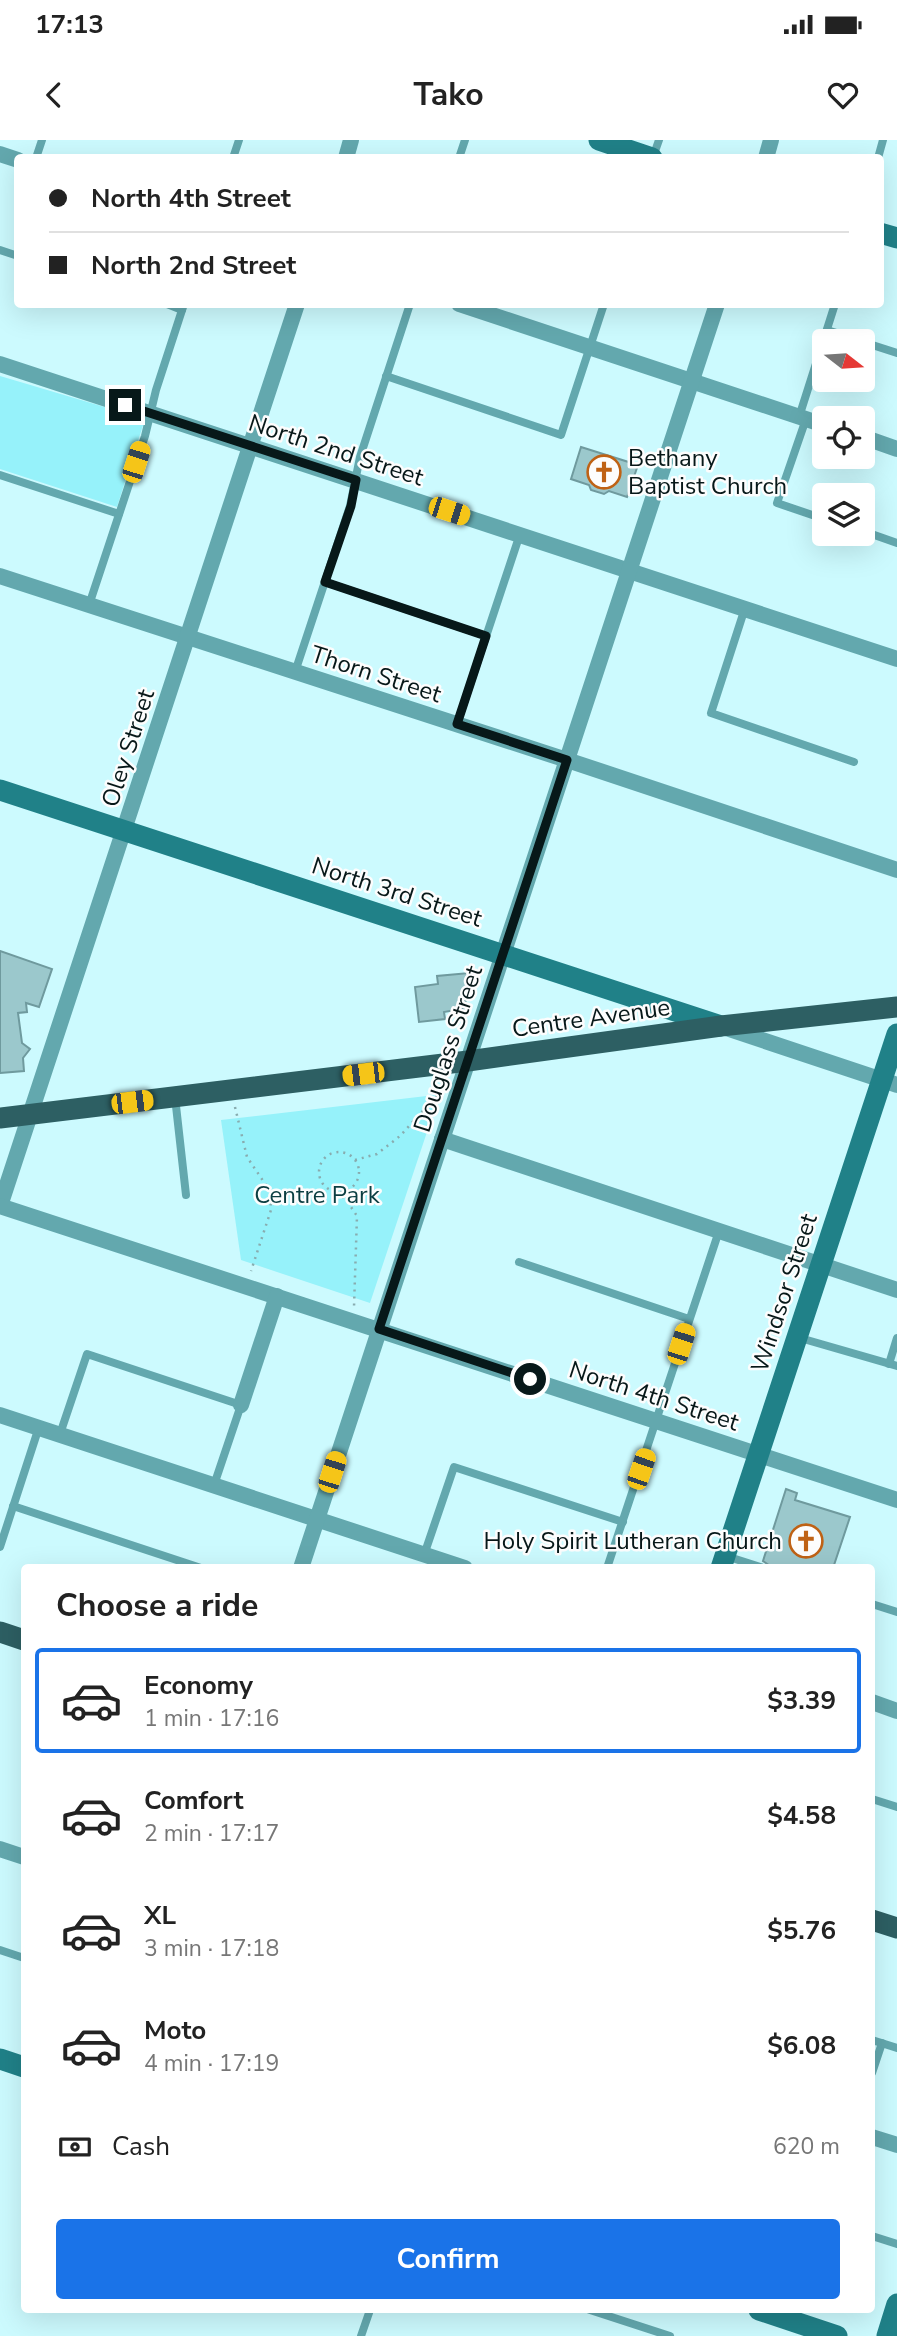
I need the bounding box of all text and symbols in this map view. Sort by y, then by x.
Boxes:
text: 17:13 [35,7,104,42]
text: Tako [413,73,484,116]
icon: back [35,76,73,114]
icon: heart [824,76,862,114]
text: North 4th Street [91,181,291,216]
text: North 2nd Street [91,248,296,283]
north arrow [812,329,875,392]
map controls [812,329,875,546]
route end [109,389,141,421]
button: locate [812,406,875,469]
street label: North 2nd Street [244,407,428,494]
car [120,439,153,485]
place label: Bethany Baptist Church [628,442,787,502]
church icon: Bethany Baptist Church [585,453,623,491]
button: layers [812,483,875,546]
car [426,495,473,527]
street label: Thorn Street [307,638,446,710]
street label: Oley Street [94,684,162,811]
street label: North 3rd Street [308,849,487,935]
street label: Douglass Street [406,961,490,1136]
street label: Centre Avenue [510,991,672,1045]
car [341,1061,386,1087]
car [110,1089,155,1115]
park label: Centre Park [254,1179,381,1211]
street label: Windsor Street [743,1209,825,1376]
car [665,1321,698,1367]
street label: North 4th Street [565,1353,743,1439]
route start [514,1363,546,1395]
car [625,1446,658,1492]
car [316,1449,349,1495]
church icon: Holy Spirit Lutheran Church [787,1522,825,1560]
place label: Holy Spirit Lutheran Church [484,1525,782,1557]
text: Choose a ride [56,1584,258,1627]
text: Economy [144,1668,253,1703]
icon: car [60,1669,123,1732]
text: $3.39 [767,1683,836,1718]
text: 1 min · 17:16 [144,1703,279,1734]
text: Comfort [144,1783,244,1818]
icon: car [60,1784,123,1847]
text: $4.58 [767,1798,836,1833]
text: 2 min · 17:17 [144,1818,279,1849]
text: XL [144,1898,176,1933]
icon: car [60,1899,123,1962]
text: $5.76 [767,1913,836,1948]
text: 3 min · 17:18 [144,1933,279,1964]
text: Moto [144,2013,206,2048]
icon: car [60,2014,123,2077]
text: $6.08 [767,2028,836,2063]
text: 4 min · 17:19 [144,2048,279,2079]
icon: cash [56,2128,94,2166]
text: Cash [112,2129,170,2164]
text: 620 m [773,2131,840,2162]
button: Confirm [56,2219,840,2299]

